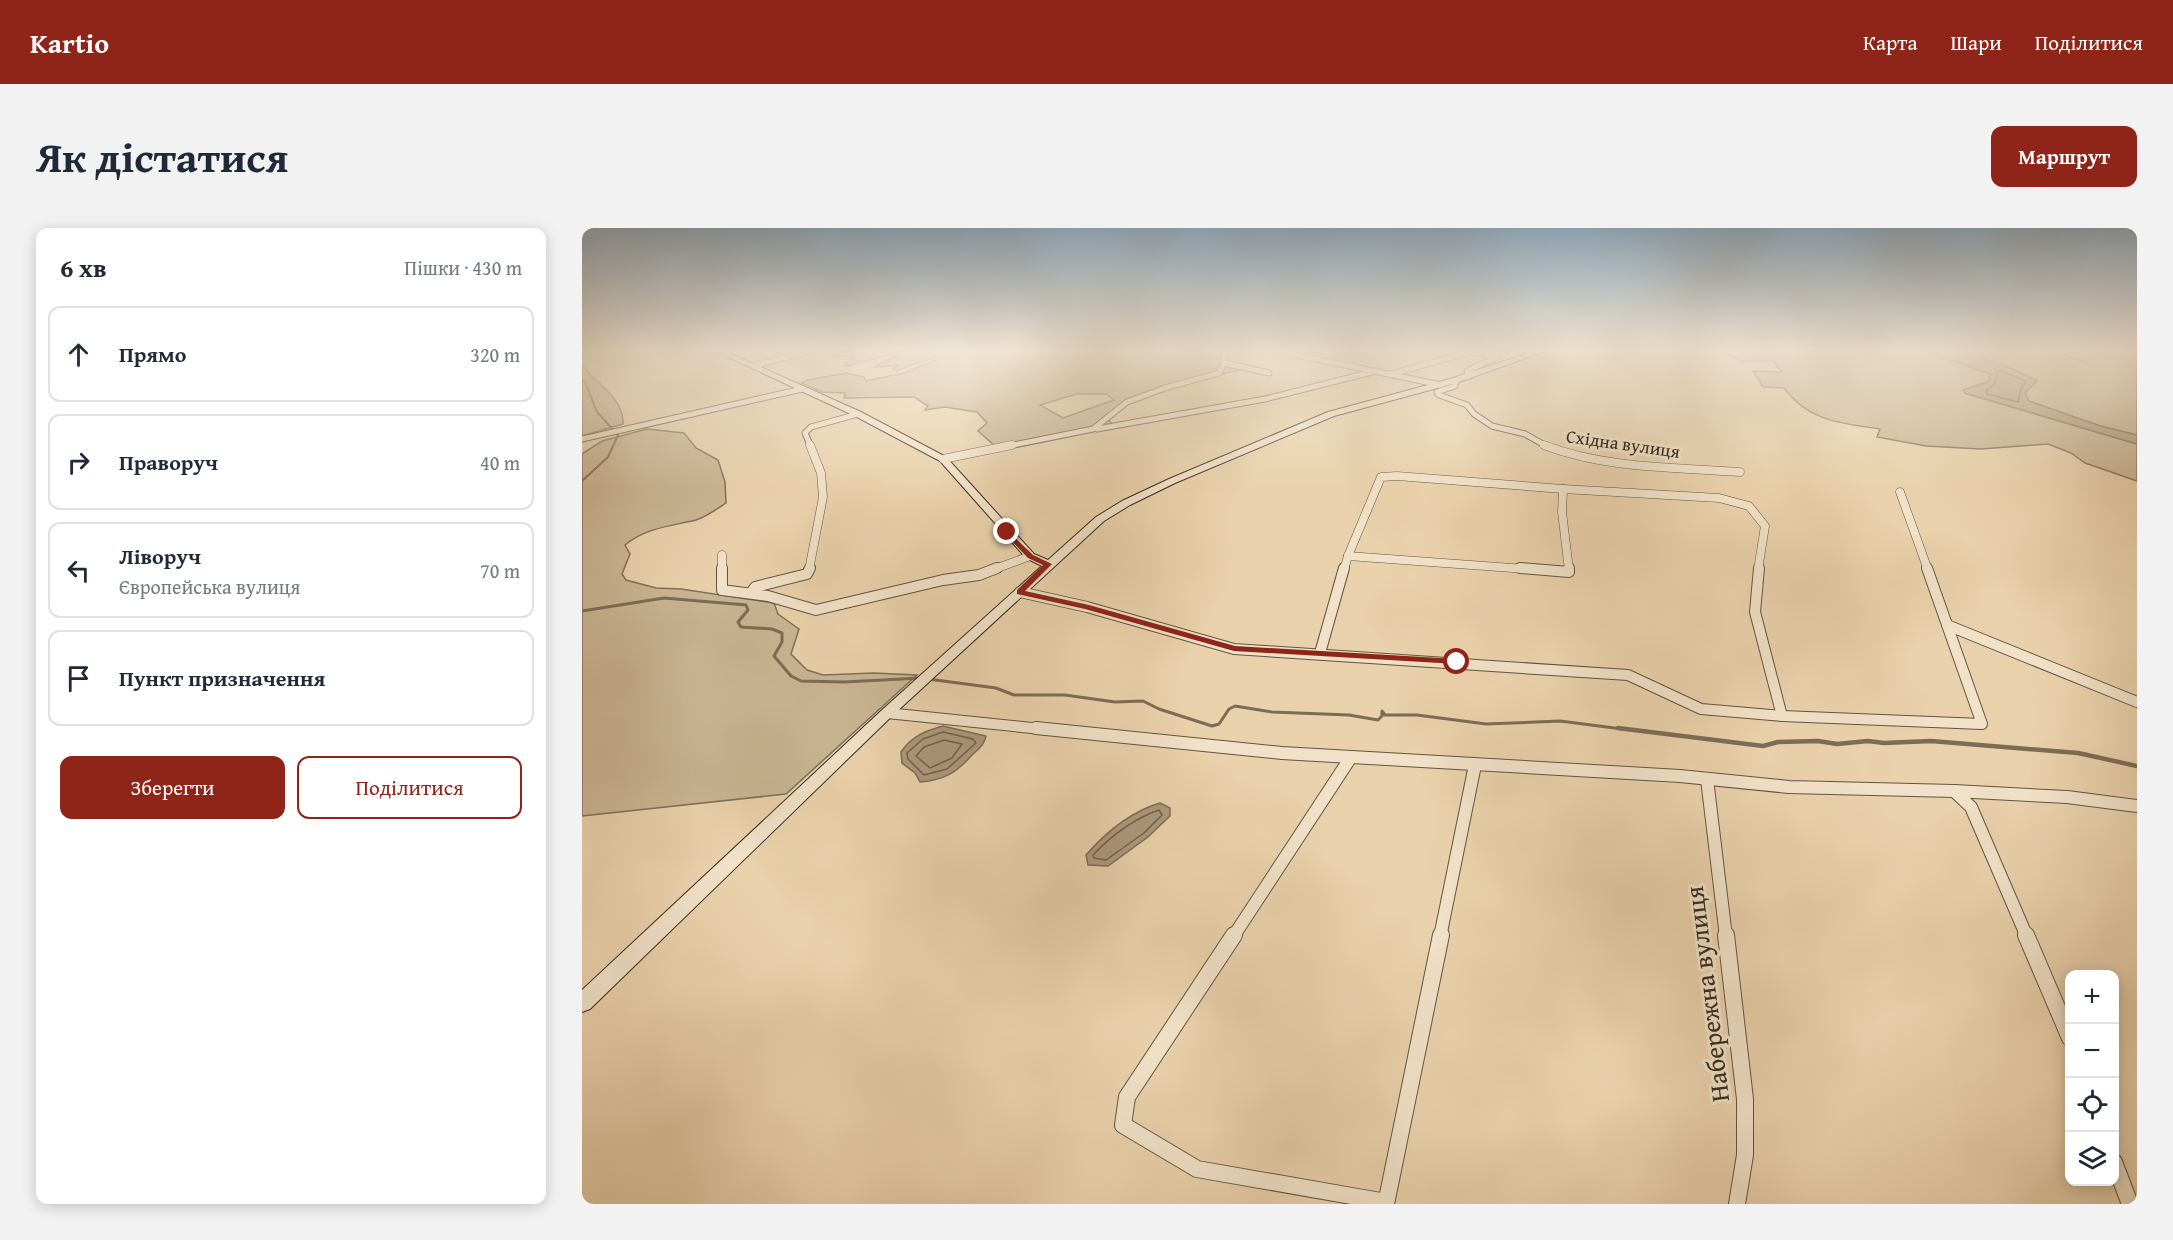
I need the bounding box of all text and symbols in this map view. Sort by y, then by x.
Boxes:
text: Kartio [30,22,109,63]
text: Карта [1863,27,1917,58]
text: Шари [1950,27,2002,58]
text: Поділитися [2035,27,2143,58]
text: Як дістатися [36,126,288,187]
button: Маршрут [1991,126,2137,187]
text: 6 хв [60,248,107,287]
text: Пішки · 430 m [404,253,522,282]
icon: ahead [62,338,95,371]
text: Прямо [119,338,186,370]
text: 320 m [470,340,520,369]
street label: Східна вулиця [1564,422,1682,465]
icon: right [62,446,95,479]
text: Праворуч [119,446,218,478]
text: 40 m [480,448,520,477]
route end [993,518,1019,544]
text: Ліворуч [119,540,201,572]
icon: left [62,554,95,587]
text: 70 m [480,556,520,585]
text: Європейська вулиця [119,572,300,601]
route start [1443,648,1469,674]
icon: arrive [62,662,95,695]
text: Пункт призначення [119,662,325,694]
button: Зберегти [60,756,285,819]
button: Поділитися [297,756,522,819]
street label: Набережна вулиця [1674,884,1739,1104]
map controls [2065,970,2119,1186]
button: + [2065,970,2119,1024]
button: − [2065,1024,2119,1078]
button: locate [2065,1078,2119,1132]
button: layers [2065,1132,2119,1186]

